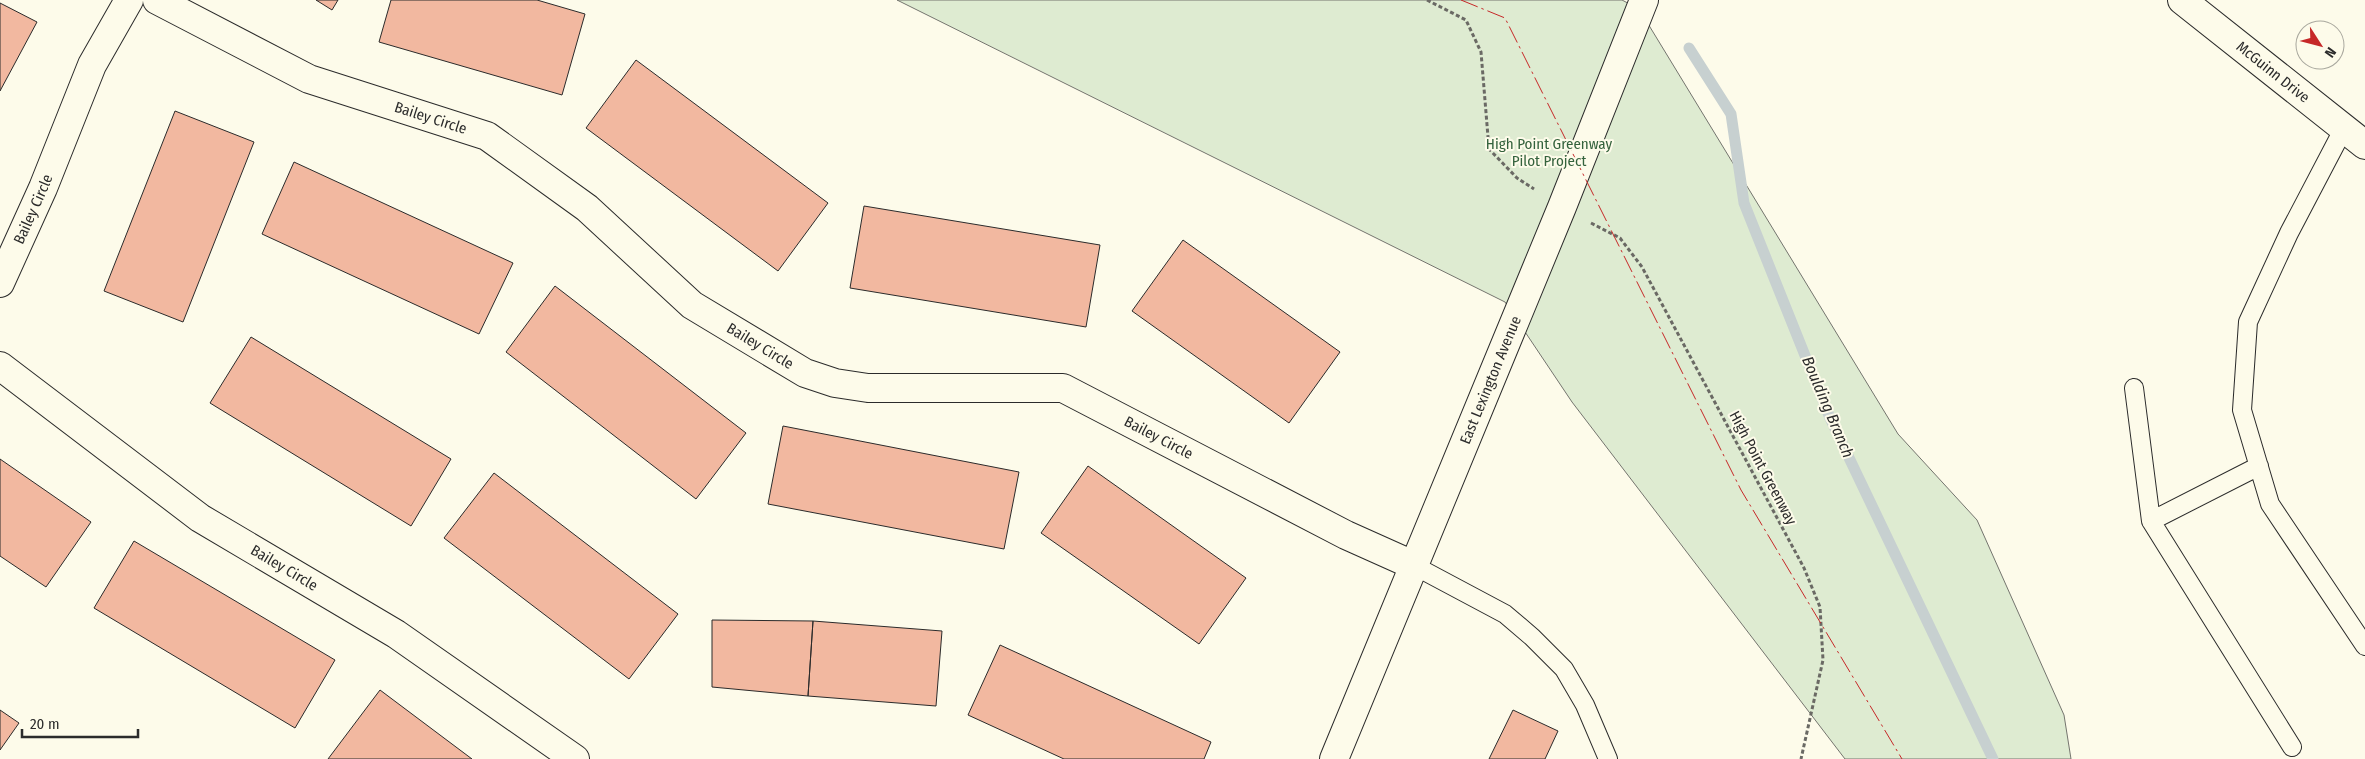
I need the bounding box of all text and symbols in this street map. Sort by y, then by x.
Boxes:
north arrow [2295,20,2345,70]
street label: McGuinn Drive [2233,38,2313,107]
text: N [2321,44,2339,61]
street label: Bailey Circle [392,98,469,138]
park label: High Point Greenway Pilot Project [1486,135,1612,170]
street label: Bailey Circle [10,172,57,247]
street label: East Lexington Avenue [1456,313,1525,447]
street label: Bailey Circle [724,319,797,373]
water label: Boulding Branch [1798,353,1858,461]
street label: High Point Greenway [1725,408,1801,528]
street label: Bailey Circle [1121,412,1196,463]
street label: Bailey Circle [247,541,321,595]
scale bar [22,706,139,738]
text: 20 m [30,715,60,733]

